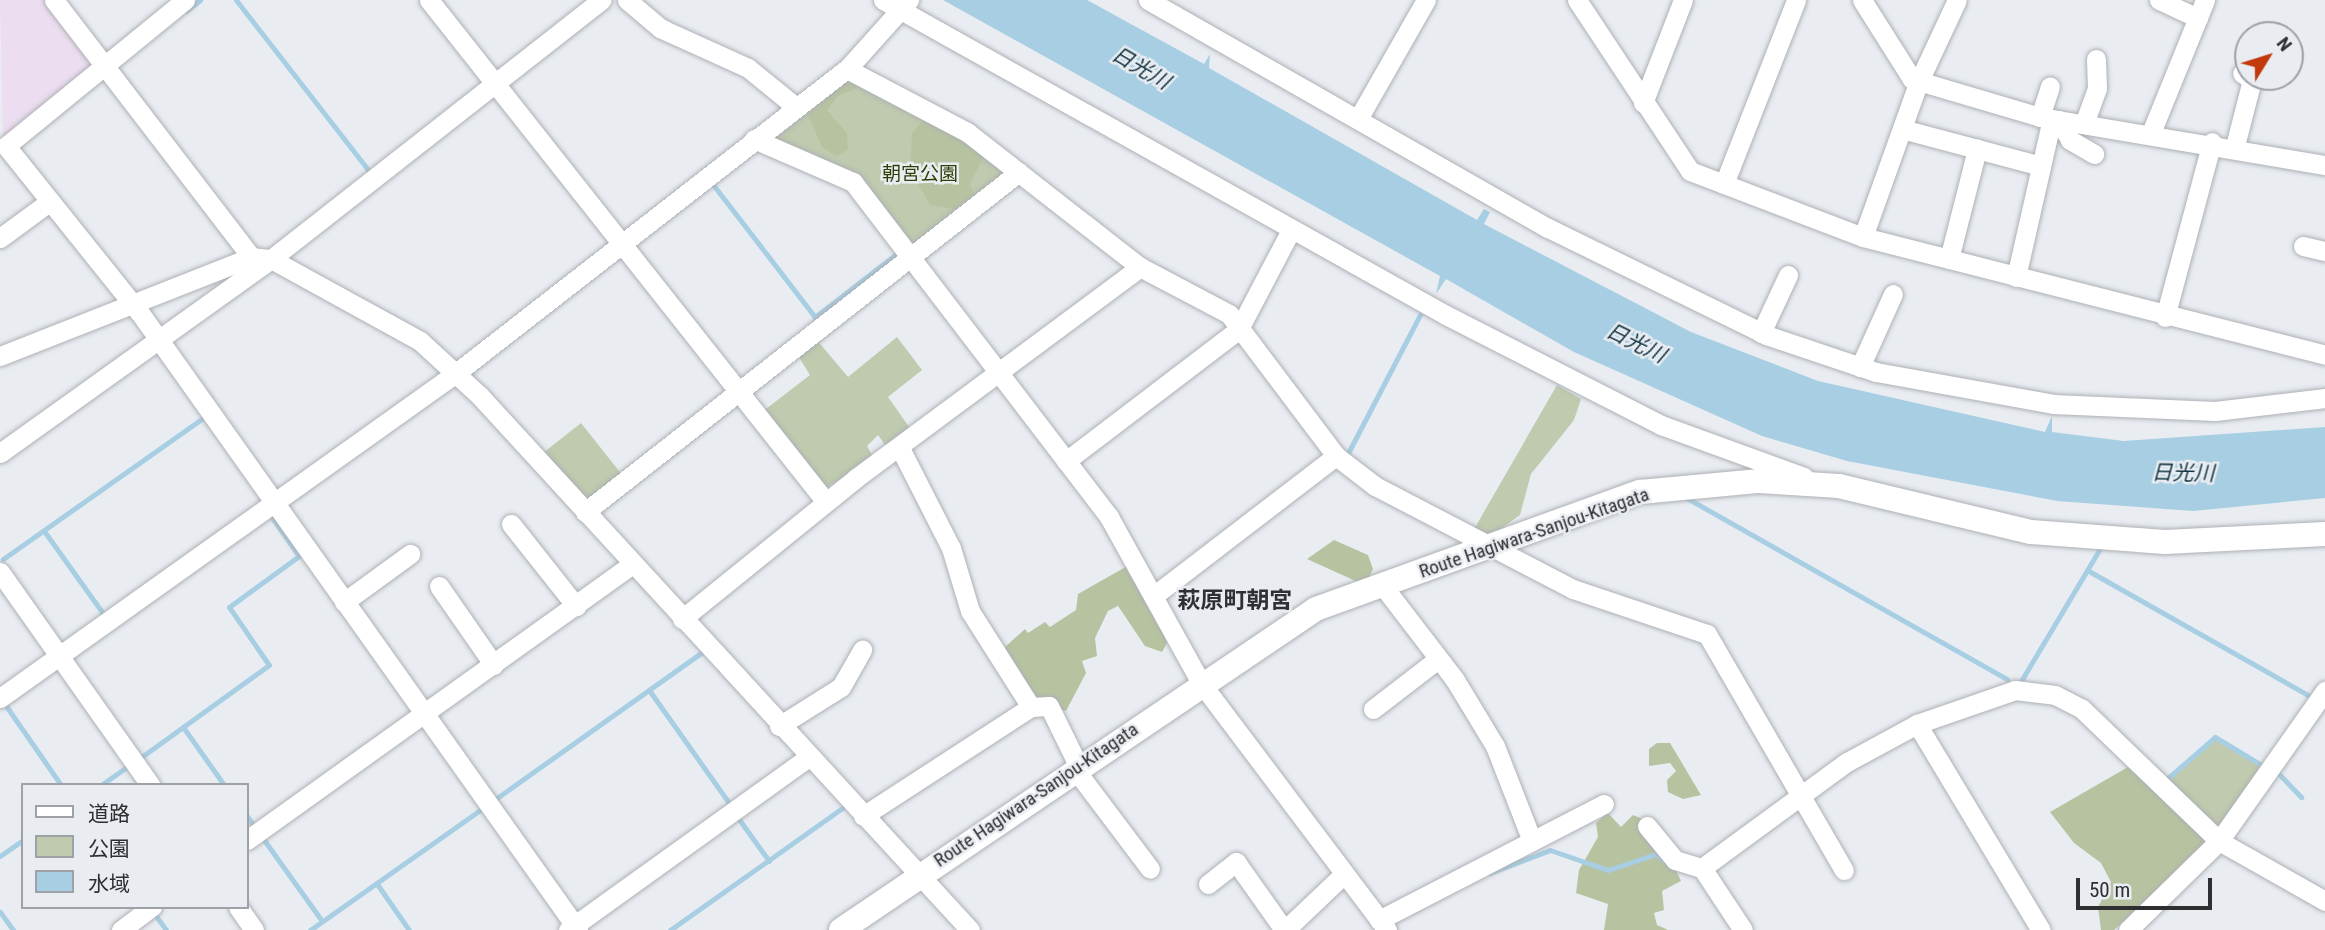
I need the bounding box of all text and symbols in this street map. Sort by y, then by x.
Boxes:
north arrow [2234,21,2304,91]
text: N [2272,32,2297,56]
water label: 日光川 [1107,41,1175,95]
park label: 朝宮公園 [882,163,958,185]
water label: 日光川 [1602,318,1670,368]
water label: 日光川 [2151,460,2215,486]
street label: Route Hagiwara-Sanjou-Kitagata [1416,483,1652,583]
district label: 萩原町朝宮 [1178,587,1292,615]
street label: Route Hagiwara-Sanjou-Kitagata [930,718,1142,872]
legend [21,783,248,909]
text: 道路 [88,802,130,826]
text: 公園 [88,837,130,861]
scale bar [2080,864,2216,908]
text: 水域 [88,872,130,896]
text: 50 m [2089,878,2130,902]

